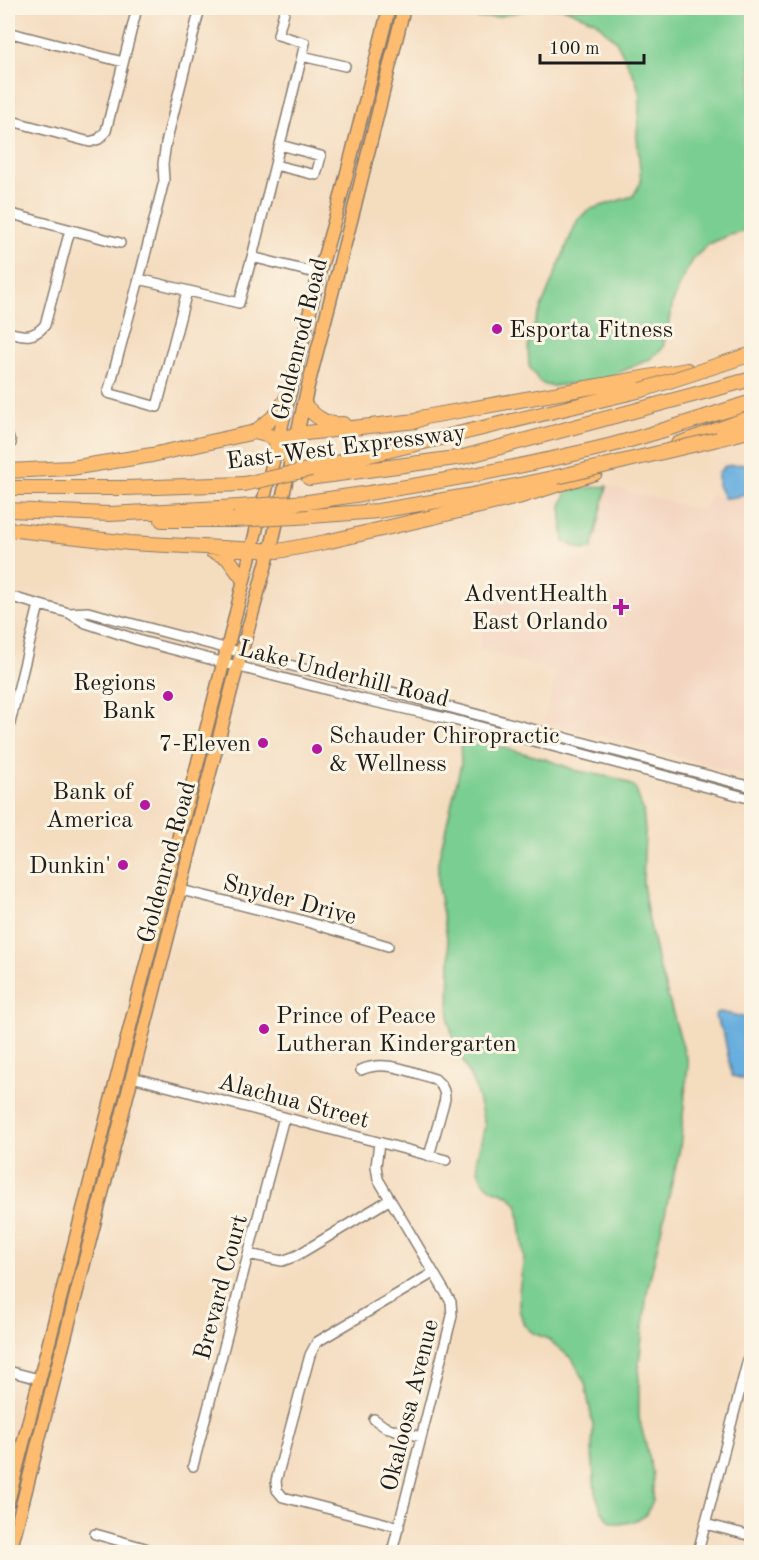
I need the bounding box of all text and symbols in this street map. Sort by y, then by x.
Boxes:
scale bar [540,27,644,65]
text: 100 m [549,40,600,58]
street label: Goldenrod Road [269,256,333,423]
place label: Esporta Fitness [509,319,673,343]
marker: Esporta Fitness [490,322,504,336]
street label: East-West Expressway [225,421,468,475]
place label: AdventHealth East Orlando [463,583,608,635]
marker: AdventHealth East Orlando [612,598,630,616]
street label: Lake Underhill Road [236,637,451,713]
place label: Regions Bank [73,672,156,724]
marker: Regions Bank [161,689,175,703]
place label: Schauder Chiropractic & Wellness [329,725,560,777]
place label: 7-Eleven [159,733,251,757]
marker: 7-Eleven [256,736,270,750]
marker: Schauder Chiropractic & Wellness [310,742,324,756]
street label: Goldenrod Road [135,779,201,946]
place label: Bank of America [46,781,134,833]
marker: Bank of America [138,798,152,812]
place label: Dunkin' [29,855,111,879]
marker: Dunkin' [116,858,130,872]
street label: Snyder Drive [220,872,359,930]
place label: Prince of Peace Lutheran Kindergarten [276,1005,517,1057]
marker: Prince of Peace Lutheran Kindergarten [257,1022,271,1036]
street label: Alachua Street [215,1070,372,1134]
street label: Brevard Court [191,1212,253,1363]
street label: Okaloosa Avenue [378,1317,444,1494]

